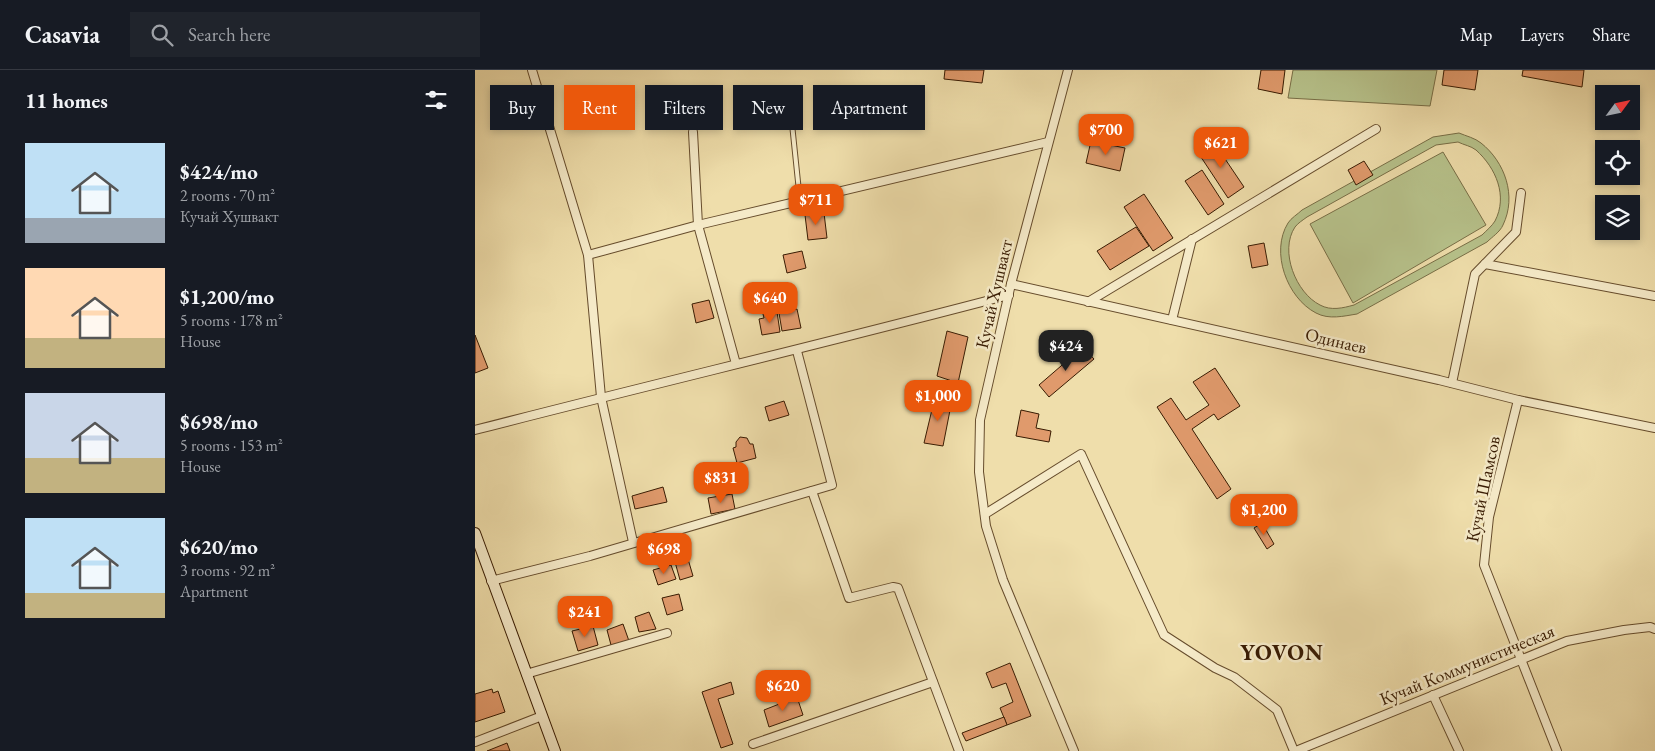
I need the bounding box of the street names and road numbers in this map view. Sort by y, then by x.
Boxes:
street label: Кучай Хушвакт [970,237,1017,351]
street label: Одинаев [1303,322,1369,359]
street label: Кучай Шамсов [1460,433,1505,544]
street label: Кучай Коммунистическая [1376,619,1558,710]

